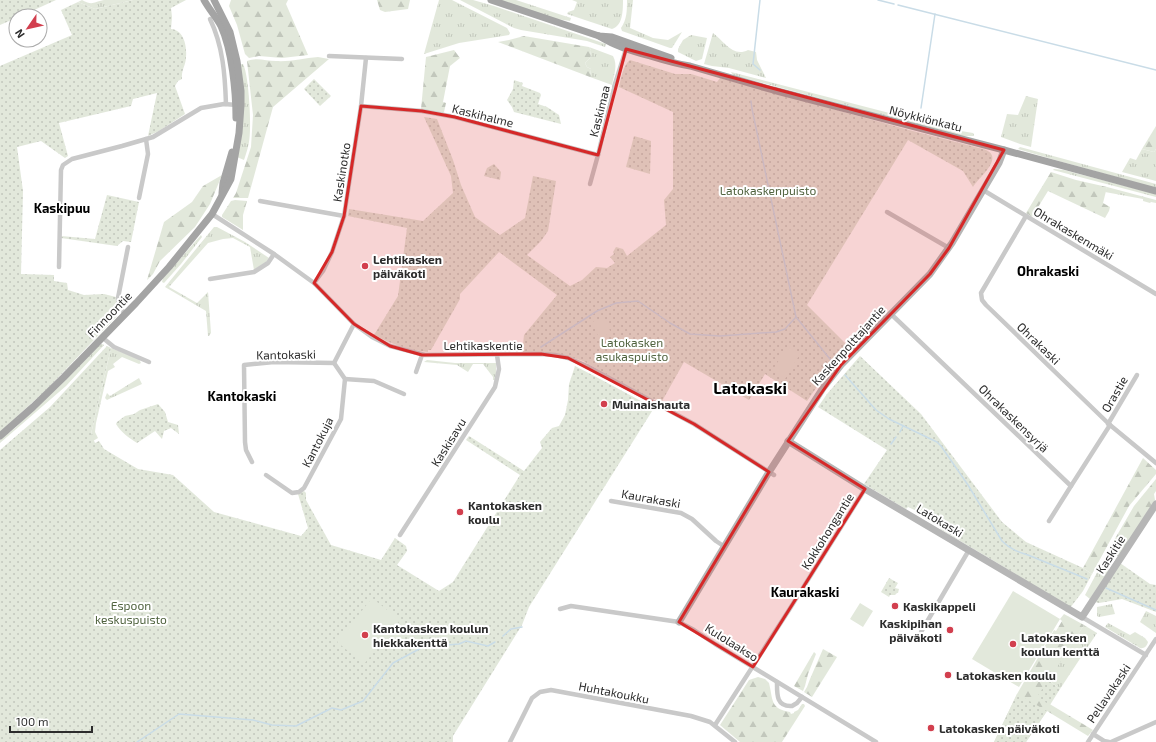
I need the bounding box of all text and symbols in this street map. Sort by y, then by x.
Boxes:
north arrow [8,8,48,48]
text: N [12,27,27,41]
street label: Kaskimaa [586,84,612,138]
street label: Kaskihalme [451,101,515,129]
street label: Nöykkiönkatu [888,102,964,134]
street label: Kaskinotko [329,141,353,203]
park label: Latokaskenpuisto [720,183,816,197]
district label: Kaskipuu [34,200,90,216]
street label: Ohrakaskenmäki [1032,204,1116,262]
place label: Lehtikasken päiväkoti [373,252,442,280]
marker: Lehtikasken päiväkoti [360,261,370,271]
district label: Ohrakaski [1017,263,1079,279]
street label: Finnoontie [84,288,134,340]
street label: Kaskenpolttajantie [808,302,888,389]
street label: Ohrakaski [1015,319,1063,367]
park label: Latokasken asukaspuisto [596,335,668,363]
street label: Lehtikaskentie [443,338,523,352]
street label: Kantokaski [256,346,316,362]
street label: Orastie [1098,373,1130,415]
district label: Latokaski [713,378,787,397]
street label: Ohrakaskensyrjä [976,381,1052,455]
district label: Kantokaski [208,388,276,404]
place label: Muinaishauta [612,397,690,411]
marker: Muinaishauta [599,399,609,409]
street label: Kantokuja [298,415,337,470]
street label: Kaskisavu [428,415,468,469]
street label: Kaurakaski [620,486,682,510]
street label: Kokkohongantie [798,490,856,572]
place label: Kantokasken koulu [468,498,542,526]
street label: Latokaski [914,501,966,539]
marker: Kantokasken koulu [455,507,465,517]
street label: Kaskitie [1092,532,1128,576]
district label: Kaurakaski [771,584,839,600]
park label: Espoon keskuspuisto [95,598,167,626]
place label: Kaskikappeli [903,599,976,613]
marker: Kaskikappeli [890,601,900,611]
place label: Kaskipihan päiväkoti [879,616,942,644]
street label: Kulolaakso [703,620,761,664]
place label: Kantokasken koulun hiekkakenttä [373,621,489,649]
marker: Kaskipihan päiväkoti [945,625,955,635]
marker: Kantokasken koulun hiekkakenttä [360,630,370,640]
place label: Latokasken koulun kenttä [1021,630,1100,658]
marker: Latokasken koulun kenttä [1008,639,1018,649]
street label: Pellavakaski [1083,661,1133,725]
place label: Latokasken koulu [956,668,1056,682]
marker: Latokasken koulu [943,670,953,680]
street label: Huhtakoukku [578,678,650,706]
scale bar [10,708,92,734]
text: 100 m [16,714,48,728]
place label: Latokasken päiväkoti [939,721,1060,735]
marker: Latokasken päiväkoti [926,723,936,733]

